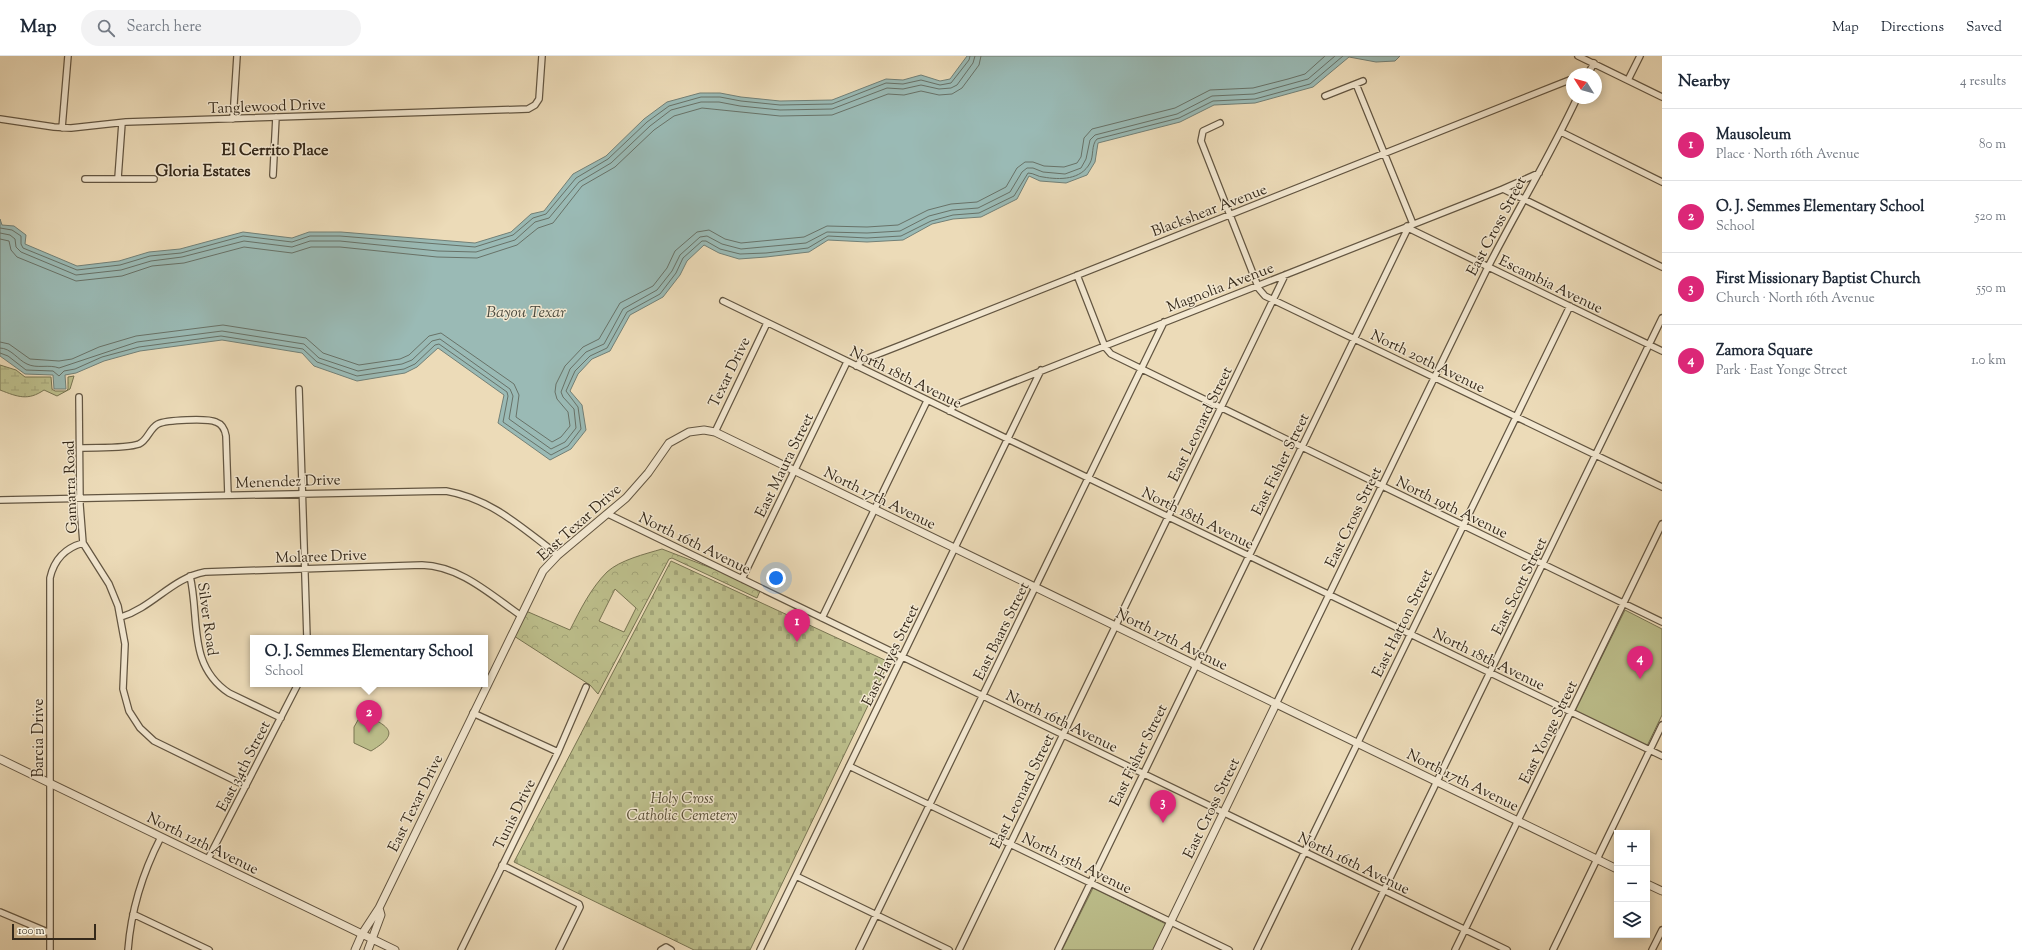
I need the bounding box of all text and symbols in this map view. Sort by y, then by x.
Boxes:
search box [81,10,361,46]
text: Map [20,14,57,41]
icon: search [95,17,117,39]
text: Search here [127,17,202,38]
text: Map [1832,18,1859,38]
text: Directions [1881,18,1944,38]
text: Saved [1966,18,2002,38]
north arrow [1566,68,1602,104]
text: Nearby [1678,70,1730,94]
text: 4 results [1960,73,2006,91]
street label: Tanglewood Drive [208,95,326,120]
text: Mausoleum [1716,125,1791,146]
text: 1 [1689,136,1693,154]
text: 80 m [1979,136,2006,154]
district label: El Cerrito Place [222,140,329,163]
text: Place · North 16th Avenue [1716,146,1860,164]
district label: Gloria Estates [155,161,251,184]
street label: East Cross Street [1462,173,1532,280]
street label: Blackshear Avenue [1149,180,1270,243]
text: O. J. Semmes Elementary School [1716,197,1924,218]
text: 2 [1688,208,1694,226]
text: 520 m [1975,208,2006,226]
text: School [1716,218,1755,236]
street label: Escambia Avenue [1495,251,1606,320]
street label: Magnolia Avenue [1164,258,1277,319]
text: First Missionary Baptist Church [1716,269,1921,290]
text: 3 [1688,280,1694,298]
text: 550 m [1977,280,2006,298]
text: Church · North 16th Avenue [1716,290,1875,308]
water label: Bayou Texar [486,302,566,325]
street label: North 20th Avenue [1367,326,1488,399]
street label: Texar Drive [704,334,756,411]
text: Zamora Square [1716,341,1813,362]
street label: North 18th Avenue [846,342,965,415]
text: 4 [1688,352,1694,370]
text: 1.0 km [1971,352,2006,370]
text: Park · East Yonge Street [1716,362,1847,380]
street label: East Leonard Street [1164,363,1238,486]
street label: East Maura Street [751,410,820,521]
street label: East Fisher Street [1247,410,1315,519]
street label: Gamarra Road [59,439,84,534]
street label: North 17th Avenue [820,463,939,536]
street label: East Cross Street [1321,464,1388,572]
street label: Menendez Drive [235,470,341,495]
street label: North 19th Avenue [1392,472,1511,545]
street label: East Texar Drive [534,480,626,566]
street label: North 18th Avenue [1138,483,1257,556]
street label: North 16th Avenue [635,508,754,581]
street label: East Scott Street [1488,534,1553,639]
street label: Molaree Drive [275,545,367,570]
street label: East Hatton Street [1368,566,1439,681]
your location [766,568,786,588]
street label: East Baars Street [970,579,1035,684]
street label: Silver Road [191,581,222,658]
street label: East Hayes Street [858,601,925,710]
street label: North 17th Avenue [1112,604,1231,677]
pin: 1 [784,609,810,642]
street label: North 18th Avenue [1429,624,1548,697]
popup [250,635,488,687]
text: O. J. Semmes Elementary School [265,642,473,663]
pin: 4 [1627,646,1653,679]
text: School [265,663,304,681]
street label: East Yonge Street [1515,677,1583,788]
street label: North 16th Avenue [1002,686,1121,759]
street label: Barcia Drive [29,698,50,778]
pin: 2 [356,700,382,733]
street label: East Fisher Street [1105,701,1173,810]
street label: East 34th Street [212,718,276,816]
street label: East Leonard Street [986,730,1060,853]
street label: North 17th Avenue [1403,745,1522,818]
street label: East Texar Drive [384,751,449,856]
street label: East Cross Street [1179,755,1246,863]
street label: Tunis Drive [489,776,541,853]
park label: Holy Cross Catholic Cemetery [627,789,737,827]
pin: 3 [1150,790,1176,823]
street label: North 12th Avenue [143,808,262,881]
street label: North 16th Avenue [1294,828,1413,901]
street label: North 15th Avenue [1018,829,1135,900]
map controls [1614,830,1650,938]
button: + [1614,830,1650,866]
button: − [1614,866,1650,902]
button: layers [1614,902,1650,938]
scale bar [12,922,96,941]
text: 100 m [18,923,45,939]

